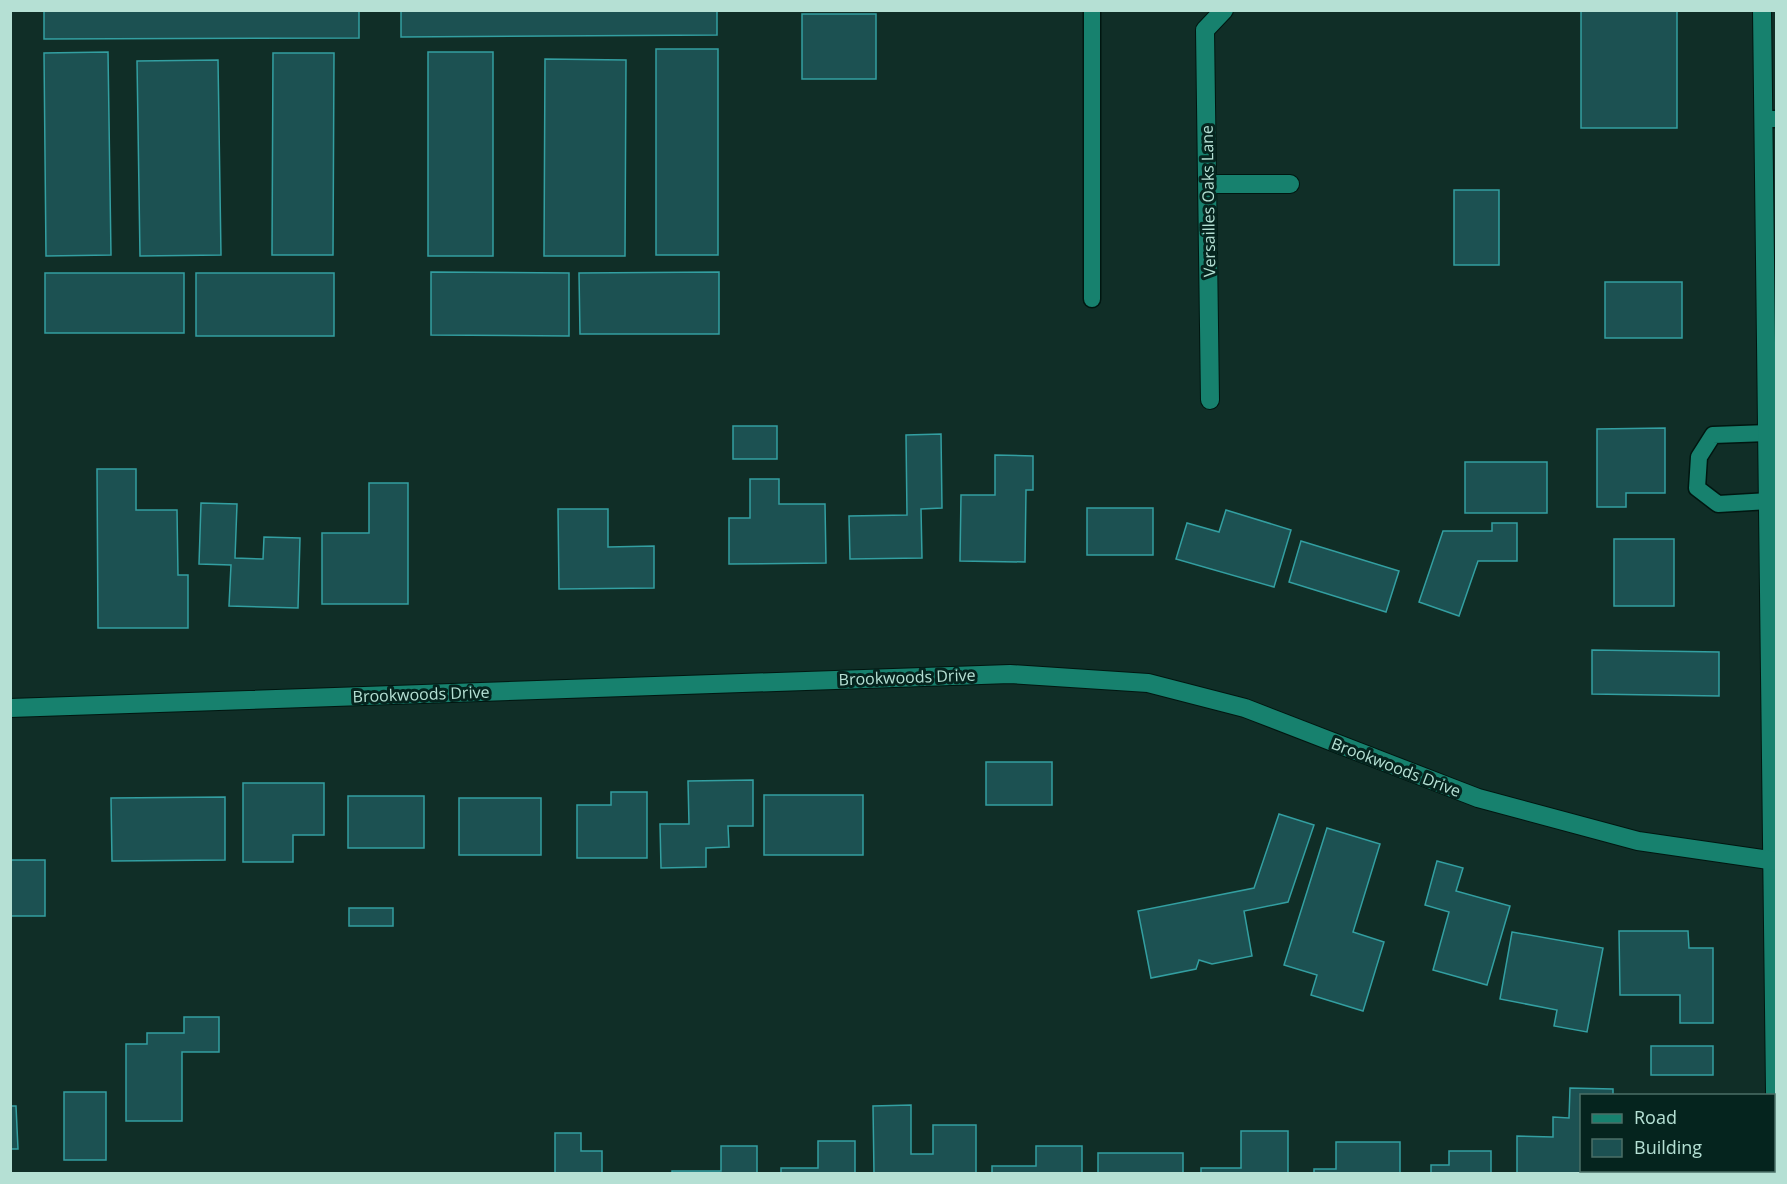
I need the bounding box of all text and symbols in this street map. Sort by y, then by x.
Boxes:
street label: Versailles Oaks Lane [1196,125,1220,277]
street label: Brookwoods Drive [838,664,976,690]
street label: Brookwoods Drive [352,681,490,707]
street label: Brookwoods Drive [1328,732,1464,802]
legend [1580,1094,1775,1172]
text: Road [1634,1105,1677,1129]
text: Building [1634,1135,1702,1159]

